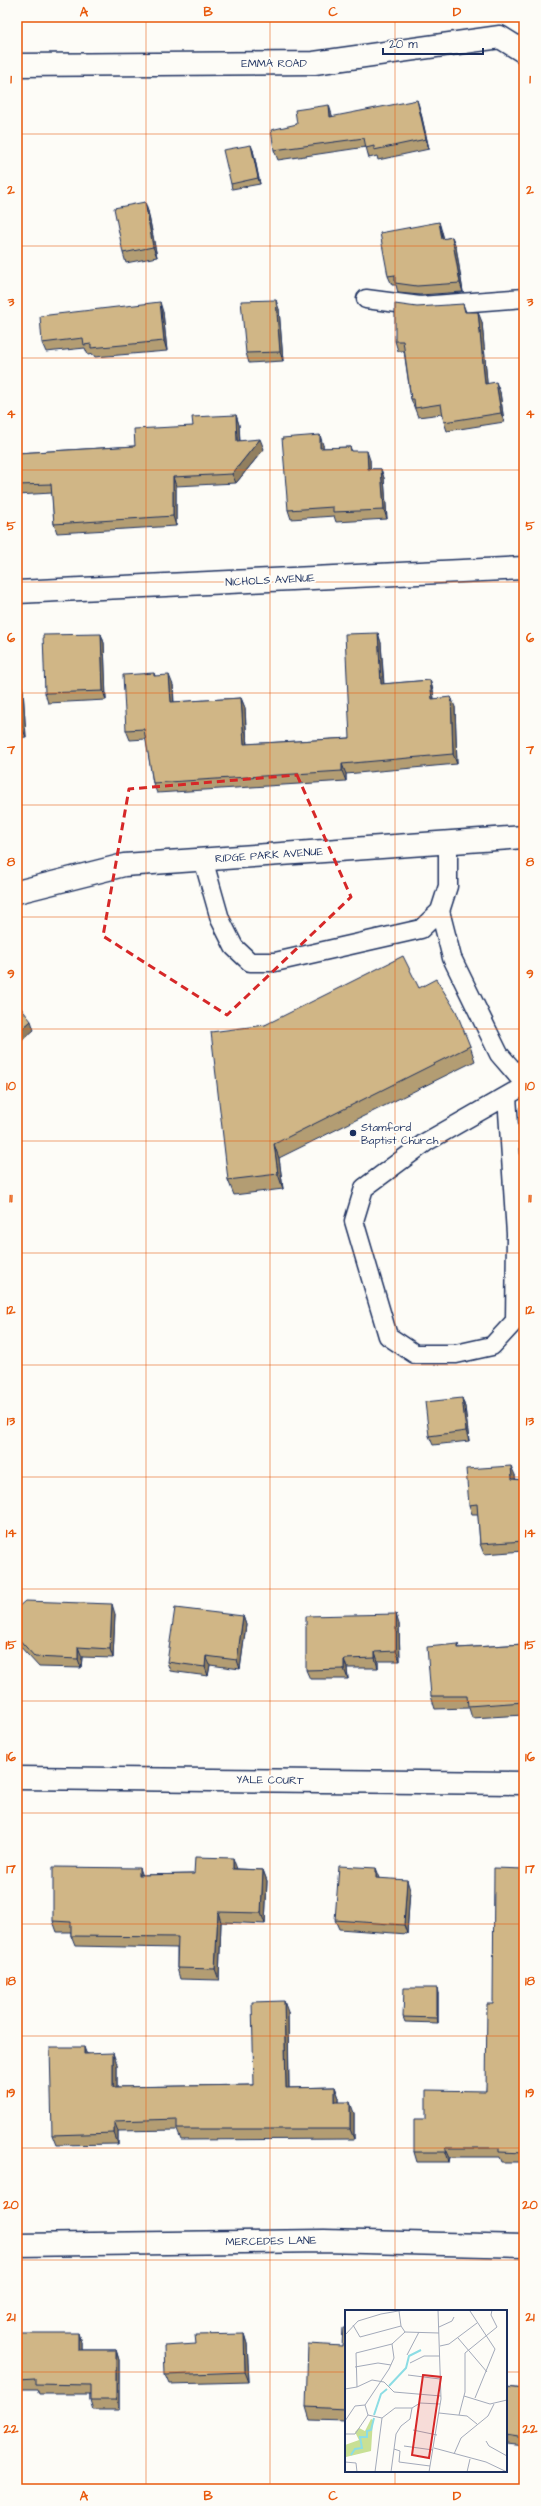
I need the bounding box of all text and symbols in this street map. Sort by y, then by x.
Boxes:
text: A [80,3,89,21]
text: B [203,3,213,21]
text: C [328,3,338,21]
text: D [453,3,462,21]
scale bar [383,30,483,56]
text: 20 m [389,36,418,53]
street label: EMMA ROAD [241,56,307,71]
text: 1 [10,70,12,88]
text: 1 [529,70,531,88]
text: 2 [6,181,15,199]
text: 2 [525,181,534,199]
text: 3 [7,293,15,311]
text: 3 [526,293,534,311]
text: 4 [7,405,16,423]
text: 4 [526,405,535,423]
text: 5 [6,517,16,535]
text: 5 [525,517,535,535]
street label: NICHOLS AVENUE [225,570,316,590]
text: 6 [7,629,16,647]
text: 6 [526,629,535,647]
text: 7 [6,741,16,759]
text: 7 [525,741,535,759]
street label: RIDGE PARK AVENUE [215,844,324,866]
text: 8 [7,853,16,871]
text: 8 [526,853,535,871]
text: 9 [7,965,15,983]
text: 9 [526,965,534,983]
text: 10 [6,1077,17,1095]
text: 10 [525,1077,536,1095]
place label: Stamford Baptist Church [361,1120,439,1148]
marker: Stamford Baptist Church [348,1128,358,1138]
text: 11 [9,1189,13,1207]
text: 11 [528,1189,532,1207]
text: 12 [6,1301,16,1319]
text: 12 [525,1301,535,1319]
text: 13 [7,1412,16,1430]
text: 13 [526,1412,535,1430]
text: 14 [6,1524,16,1542]
text: 14 [525,1524,535,1542]
text: 15 [6,1636,17,1654]
text: 15 [525,1636,536,1654]
text: 16 [6,1748,17,1766]
text: 16 [525,1748,536,1766]
street label: YALE COURT [236,1772,304,1788]
text: 17 [6,1860,17,1878]
text: 17 [525,1860,536,1878]
text: 18 [6,1972,17,1990]
text: 18 [525,1972,536,1990]
text: 19 [6,2084,16,2102]
text: 19 [525,2084,535,2102]
text: 20 [2,2196,20,2214]
text: 20 [521,2196,539,2214]
street label: MERCEDES LANE [225,2233,317,2249]
text: 21 [5,2308,16,2326]
text: 21 [524,2308,535,2326]
inset map [345,2310,507,2472]
text: 22 [3,2420,19,2438]
text: 22 [522,2420,538,2438]
text: A [80,2487,89,2505]
text: B [203,2487,213,2505]
text: C [328,2487,338,2505]
text: D [453,2487,462,2505]

